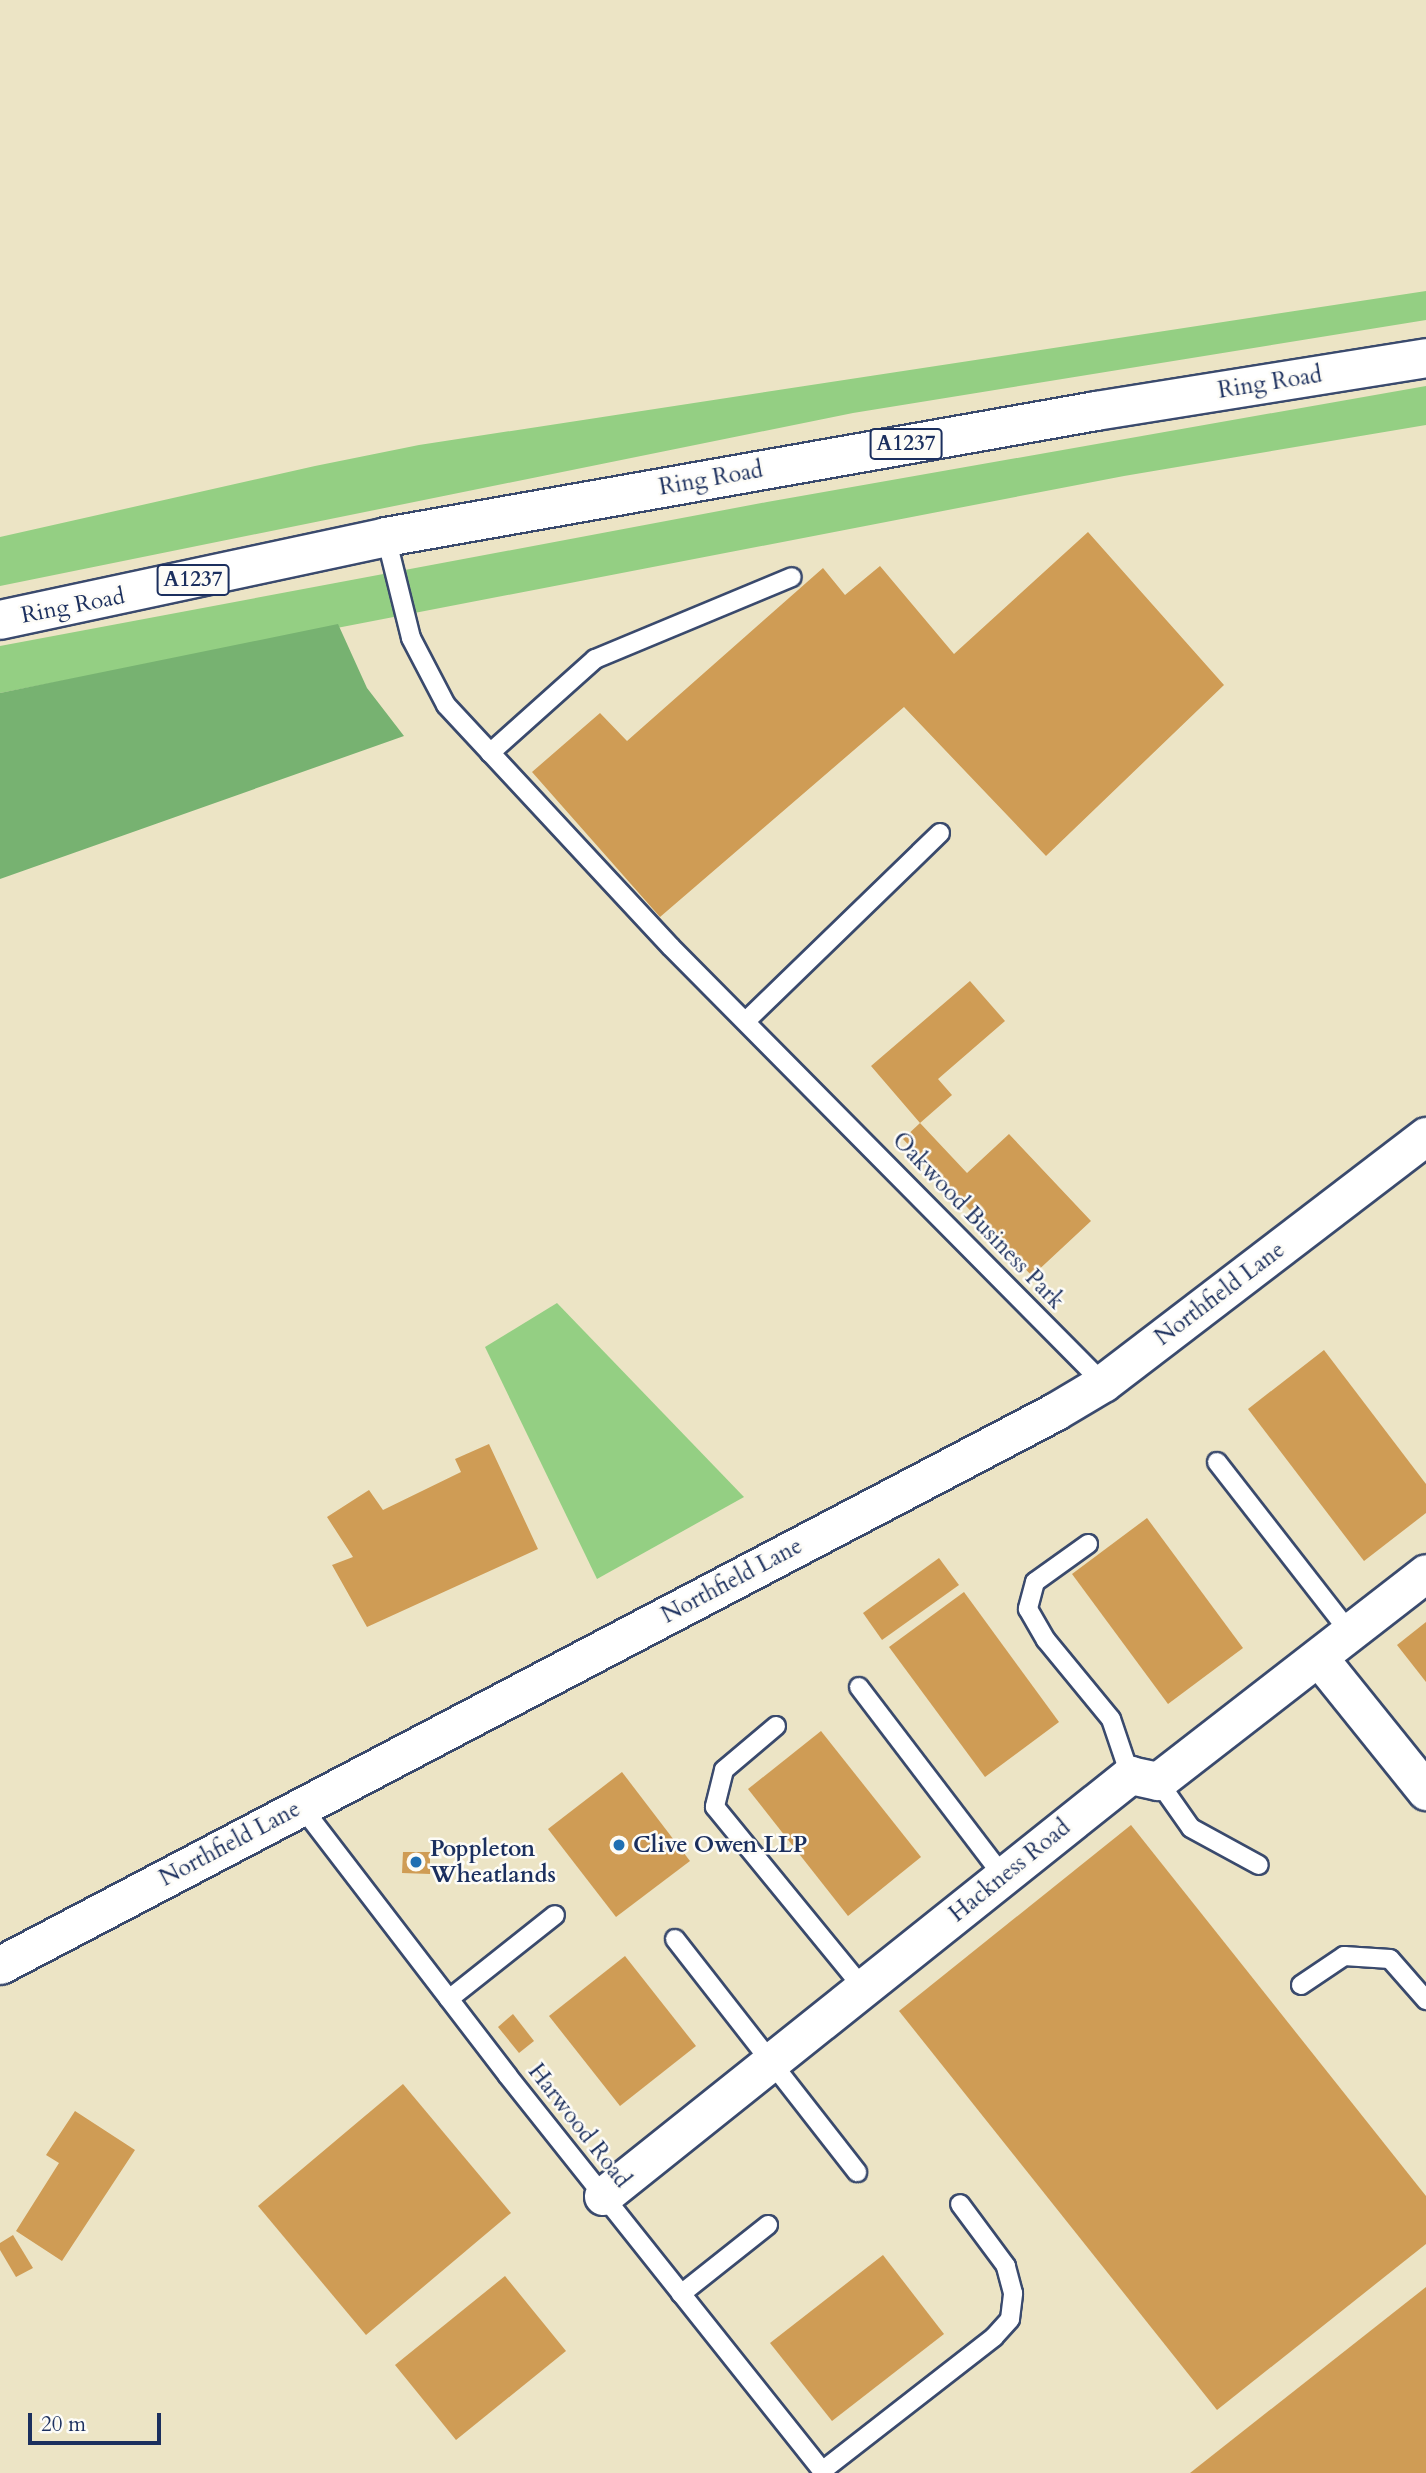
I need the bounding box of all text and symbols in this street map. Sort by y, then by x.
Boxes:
street label: Ring Road [1216,361,1324,405]
road number: A1237 [869,426,943,462]
street label: Ring Road [657,456,765,502]
road number: A1237 [156,562,230,598]
street label: Ring Road [19,582,127,630]
street label: Oakwood Business Park [886,1127,1070,1315]
street label: Northfield Lane [1150,1236,1290,1352]
street label: Northfield Lane [657,1532,807,1630]
street label: Northfield Lane [155,1795,305,1893]
street label: Hackness Road [944,1814,1076,1928]
place label: Clive Owen LLP [633,1831,807,1859]
place label: Poppleton Wheatlands [430,1835,556,1889]
marker: Clive Owen LLP [611,1837,627,1853]
marker: Poppleton Wheatlands [408,1854,424,1870]
street label: Harwood Road [522,2058,636,2194]
scale bar [32,2400,164,2444]
text: 20 m [41,2410,86,2439]

